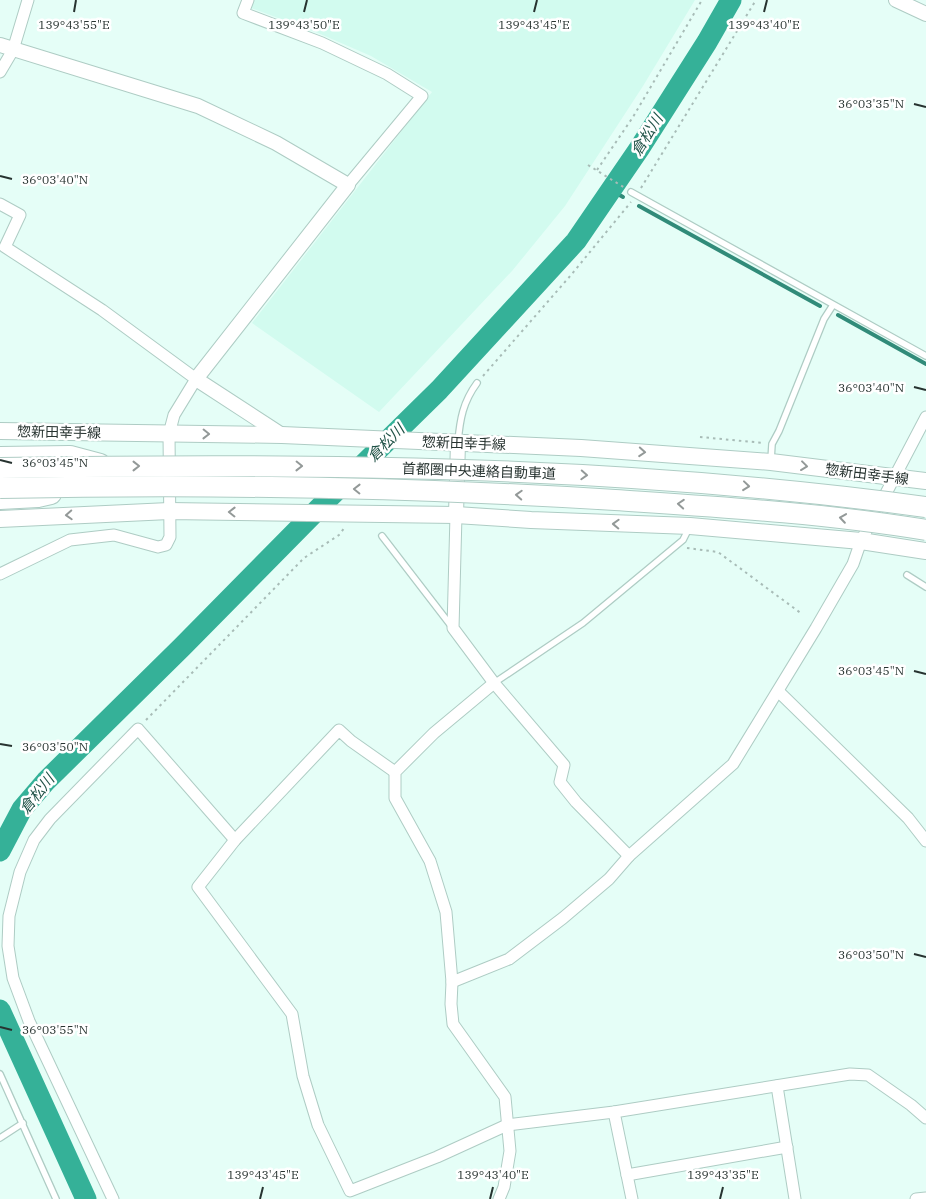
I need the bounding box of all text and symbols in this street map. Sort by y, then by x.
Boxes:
text: 139°43'55"E [38,17,110,32]
text: 139°43'50"E [268,17,340,32]
text: 139°43'45"E [498,17,570,32]
text: 139°43'40"E [728,17,800,32]
text: 36°03'35"N [838,96,904,111]
water label: 倉松川 [627,109,668,159]
text: 36°03'40"N [22,172,88,187]
text: 36°03'40"N [838,380,904,395]
water label: 倉松川 [363,419,410,465]
street label: 惣新田幸手線 [17,422,101,442]
one-way arrow [202,429,210,439]
street label: 惣新田幸手線 [422,433,506,453]
one-way arrow [638,446,646,457]
text: 36°03'45"N [22,455,88,470]
street label: 首都圏中央連絡自動車道 [402,459,556,483]
one-way arrow [800,460,808,471]
street label: 惣新田幸手線 [824,460,910,488]
one-way arrow [132,461,140,471]
one-way arrow [295,461,303,472]
one-way arrow [580,470,588,481]
one-way arrow [742,480,750,491]
one-way arrow [352,484,360,495]
one-way arrow [515,489,523,500]
one-way arrow [677,499,685,510]
one-way arrow [228,507,236,517]
one-way arrow [65,509,73,520]
one-way arrow [839,513,847,524]
one-way arrow [612,518,620,529]
text: 36°03'45"N [838,663,904,678]
text: 36°03'50"N [22,739,88,754]
water label: 倉松川 [15,769,59,817]
text: 36°03'50"N [838,947,904,962]
text: 36°03'55"N [22,1022,88,1037]
text: 139°43'45"E [227,1167,299,1182]
text: 139°43'40"E [457,1167,529,1182]
text: 139°43'35"E [687,1167,759,1182]

